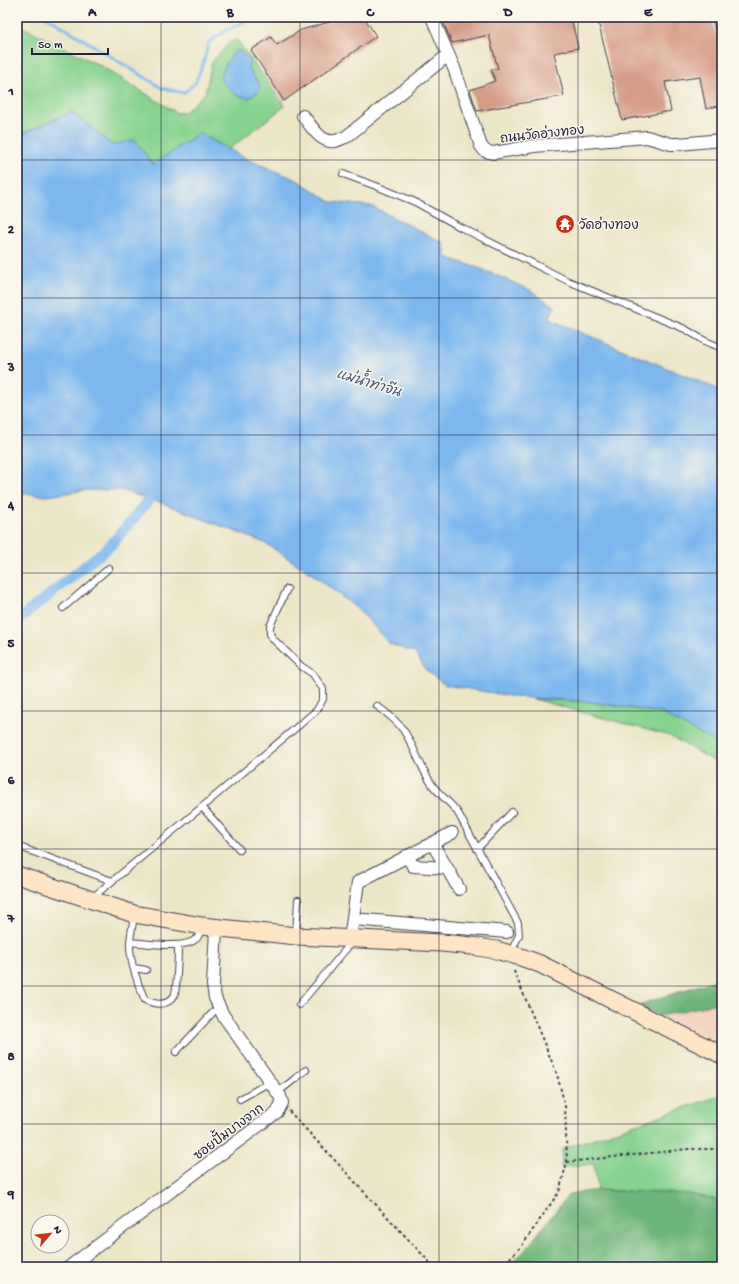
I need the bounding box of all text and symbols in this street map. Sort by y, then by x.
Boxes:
text: A [87,6,97,21]
text: B [226,6,235,21]
text: C [365,6,375,21]
text: D [503,6,513,21]
text: E [644,6,653,21]
scale bar [32,30,108,56]
text: 50 m [38,39,63,53]
text: 1 [7,85,14,100]
street label: ถนนวัดอ่างทอง [499,121,585,147]
temple icon: วัดอ่างทอง [554,213,576,235]
place label: วัดอ่างทอง [579,216,639,234]
text: 2 [8,223,15,238]
water label: แม่น้ำท่าจีน [334,360,405,402]
text: 3 [7,361,15,376]
text: 4 [7,499,15,514]
text: 5 [8,637,15,652]
text: 6 [8,774,15,789]
text: 7 [7,912,16,927]
text: 8 [7,1050,15,1065]
street label: ซอยปั้มบางจาก [188,1097,268,1164]
text: 9 [7,1188,15,1203]
north arrow [30,1214,70,1254]
text: N [50,1224,64,1236]

